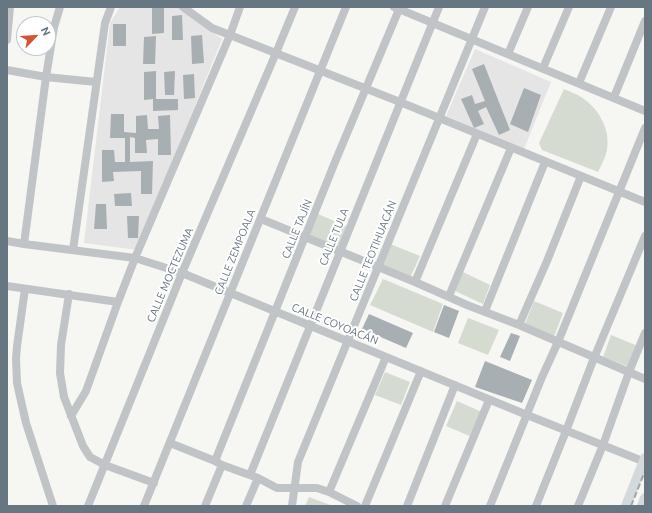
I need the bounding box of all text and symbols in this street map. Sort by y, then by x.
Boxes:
north arrow [16,16,56,56]
text: N [39,25,53,38]
street label: CALLE TAJÍN [279,197,315,261]
street label: CALLE TEOTIHUACÁN [347,199,399,303]
street label: CALLE TULA [317,206,351,268]
street label: CALLE ZEMPOALA [212,207,258,297]
street label: CALLE MOCTEZUMA [144,226,196,324]
street label: CALLE COYOACÁN [290,301,380,347]

